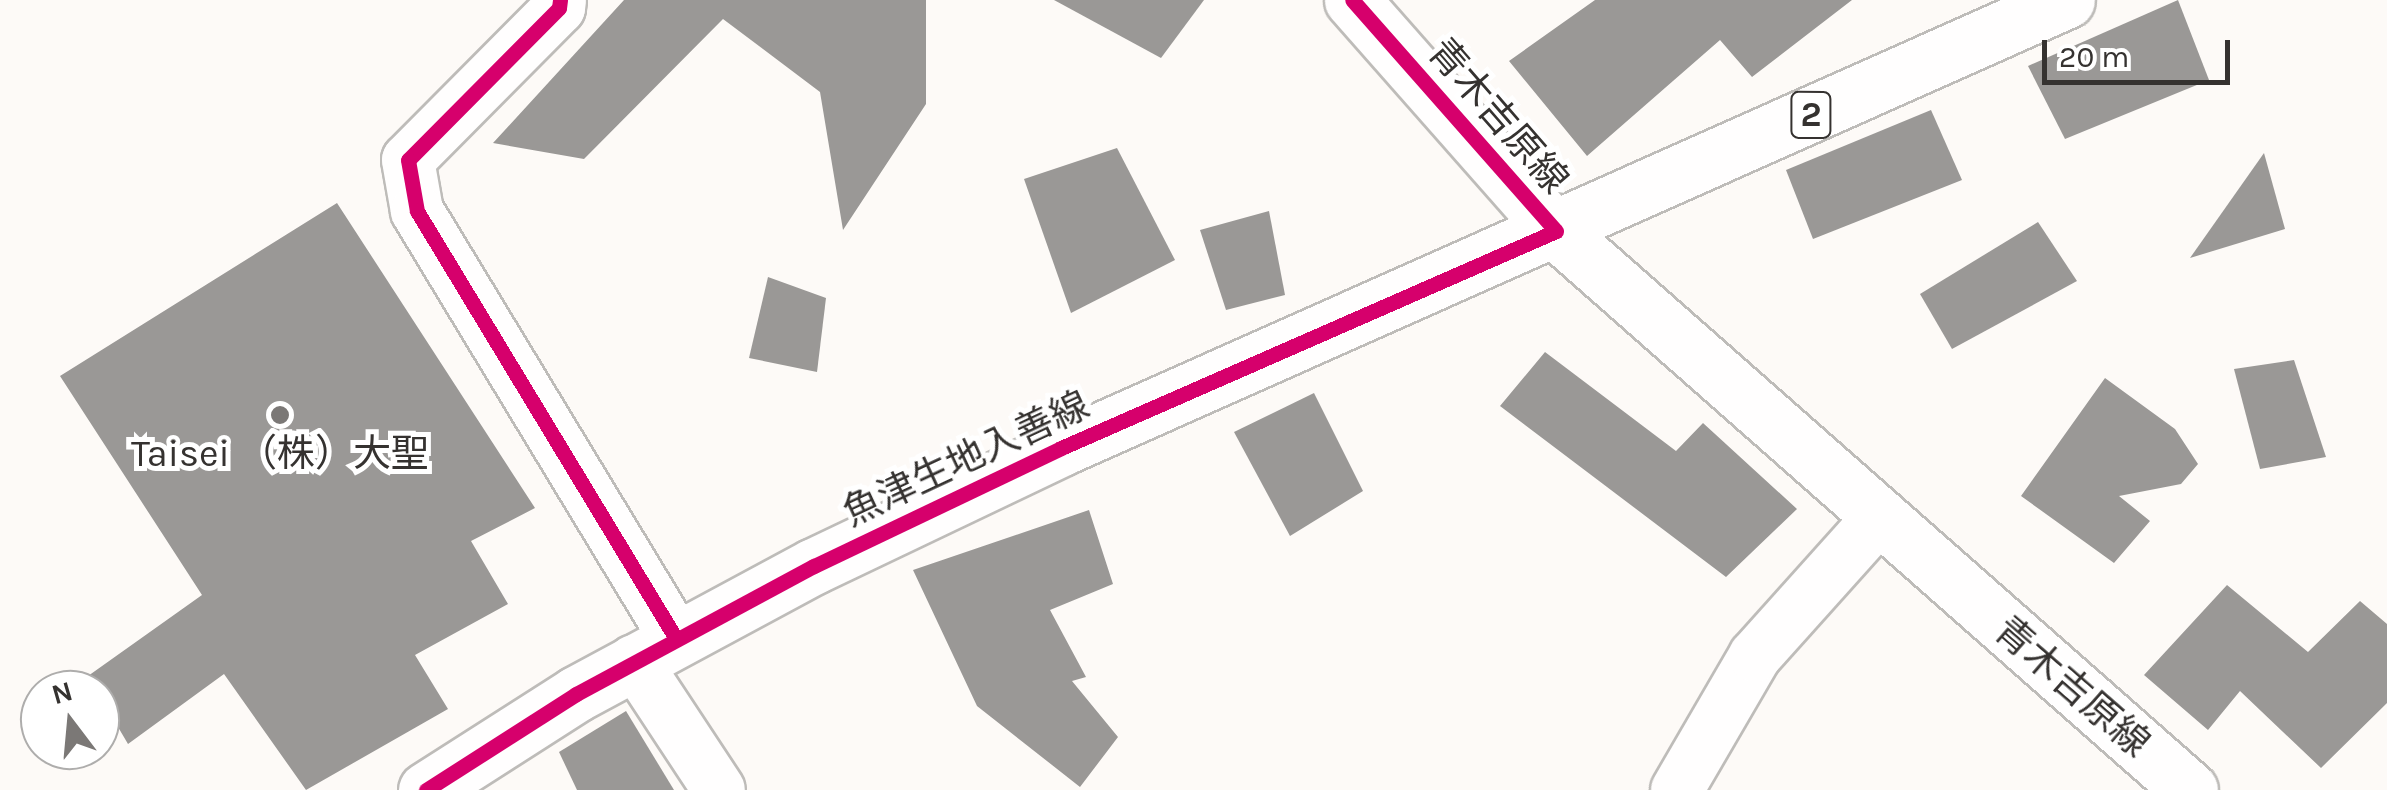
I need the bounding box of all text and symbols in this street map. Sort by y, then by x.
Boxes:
scale bar [2047,20,2234,82]
street label: 青木吉原線 [1418,29,1578,203]
text: 20 m [2059,39,2129,75]
road number: 2 [1788,85,1834,145]
street label: 魚津生地入善線 [836,382,1096,536]
marker: Taisei （株）大聖 [269,404,291,426]
place label: Taisei （株）大聖 [131,431,429,477]
street label: 青木吉原線 [1985,607,2159,767]
north arrow [20,670,120,770]
text: N [48,674,76,711]

